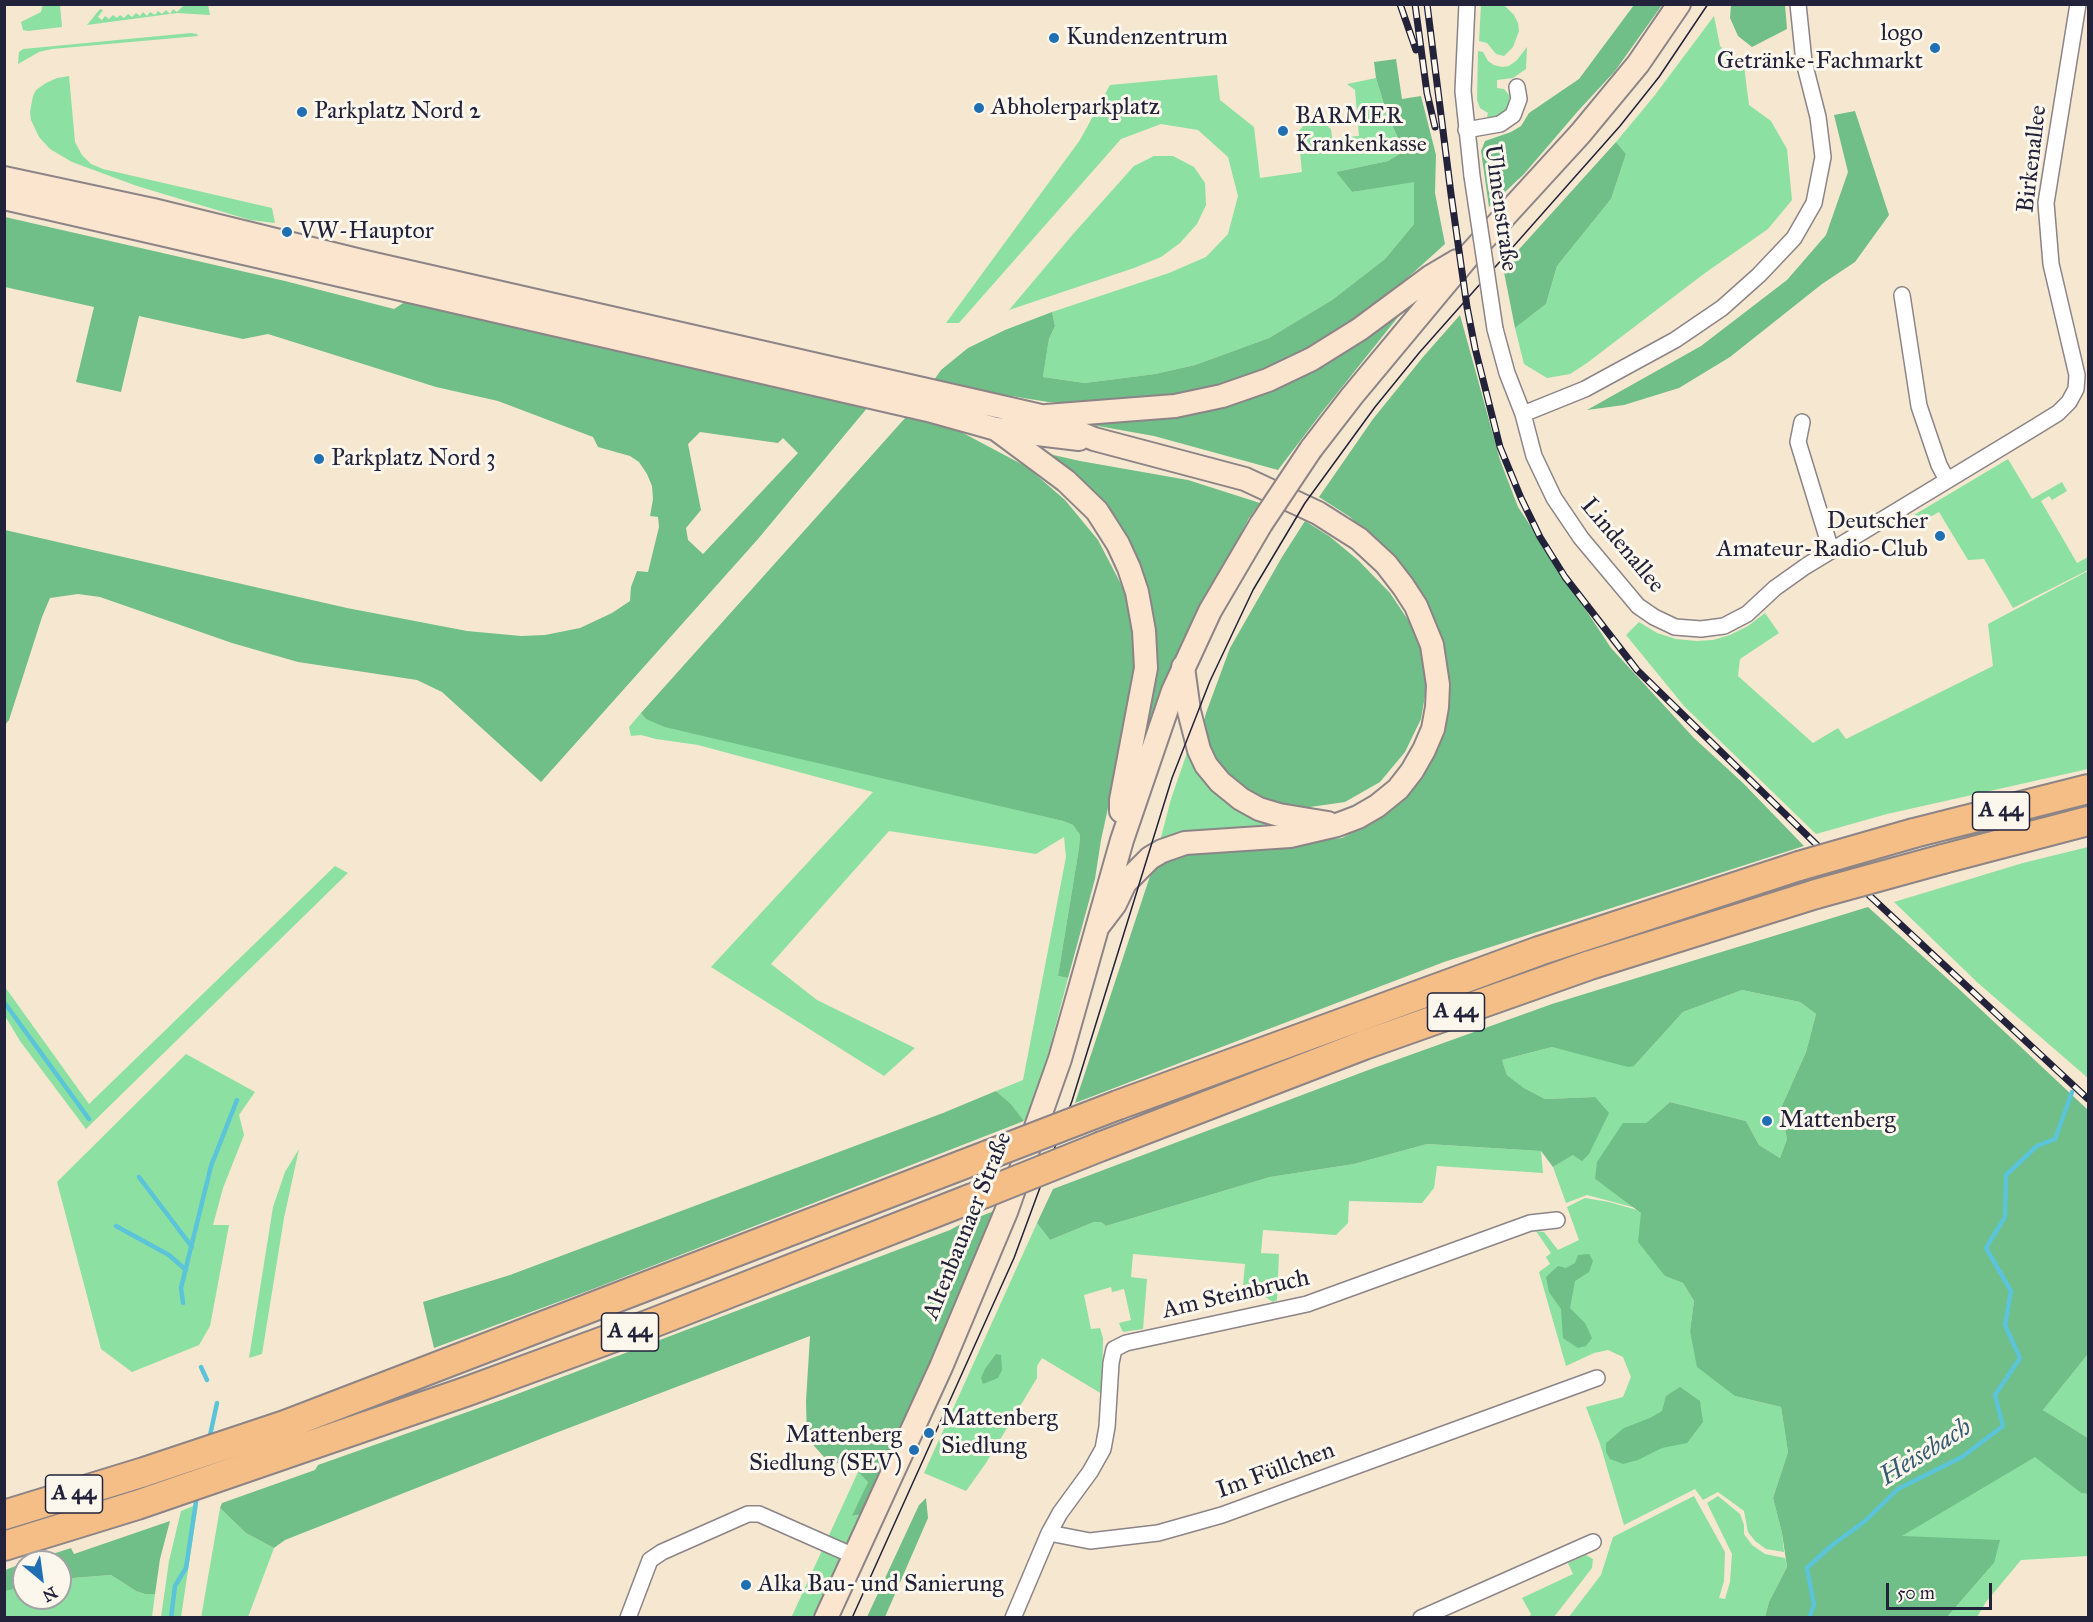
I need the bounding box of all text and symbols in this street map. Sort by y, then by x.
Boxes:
place label: logo Getränke-Fachmarkt [1717,20,1923,76]
place label: Kundenzentrum [1066,24,1228,52]
marker: Kundenzentrum [1047,31,1061,45]
marker: logo Getränke-Fachmarkt [1928,41,1942,55]
place label: Abholerparkplatz [991,94,1160,122]
place label: Parkplatz Nord 2 [314,98,481,126]
marker: Abholerparkplatz [972,101,986,115]
place label: BARMER Krankenkasse [1295,103,1427,159]
street label: Birkenallee [2012,104,2054,214]
marker: Parkplatz Nord 2 [295,105,309,119]
marker: BARMER Krankenkasse [1276,124,1290,138]
street label: Ulmenstraße [1477,143,1523,273]
place label: VW-Hauptor [299,218,434,246]
marker: VW-Hauptor [280,225,294,239]
place label: Parkplatz Nord 3 [331,445,495,473]
marker: Parkplatz Nord 3 [312,452,326,466]
street label: Lindenallee [1574,493,1670,599]
place label: Deutscher Amateur-Radio-Club [1717,508,1928,564]
marker: Deutscher Amateur-Radio-Club [1933,529,1947,543]
road number: A 44 [1972,792,2030,830]
road number: A 44 [1428,993,1484,1031]
place label: Mattenberg [1779,1107,1896,1135]
marker: Mattenberg [1760,1114,1774,1128]
street label: Altenbaunaer Straße [917,1128,1019,1324]
street label: Am Steinbruch [1160,1264,1312,1326]
road number: A 44 [602,1313,658,1351]
place label: Mattenberg Siedlung [941,1405,1058,1461]
water label: Heisebach [1874,1413,1978,1493]
place label: Mattenberg Siedlung (SEV) [749,1422,902,1478]
marker: Mattenberg Siedlung [922,1426,936,1440]
street label: Im Füllchen [1213,1436,1339,1506]
marker: Mattenberg Siedlung (SEV) [907,1443,921,1457]
road number: A 44 [46,1475,103,1513]
north arrow [12,1550,72,1610]
place label: Alka Bau- und Sanierung [758,1571,1003,1599]
scale bar [1889,1571,1996,1609]
marker: Alka Bau- und Sanierung [739,1578,753,1592]
text: 50 m [1897,1582,1935,1604]
text: N [39,1583,61,1606]

